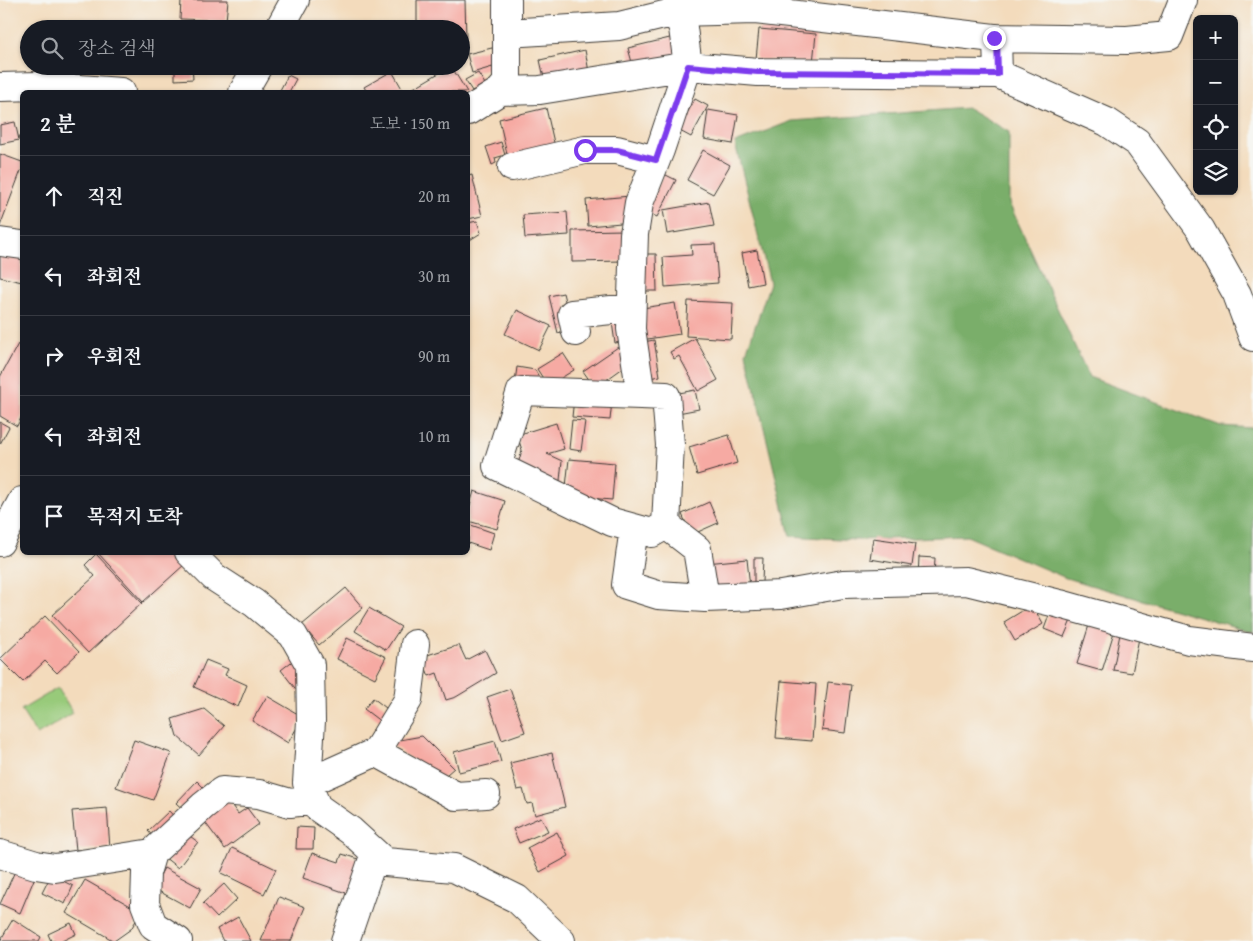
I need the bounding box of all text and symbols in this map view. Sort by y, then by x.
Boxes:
map controls [1193,15,1238,195]
button: + [1193,15,1238,60]
search box [20,20,470,75]
route end [983,27,1006,50]
icon: search [38,34,66,62]
text: 장소 검색 [78,34,156,62]
button: − [1193,60,1238,105]
button: locate [1193,105,1238,150]
text: 2 분 [40,108,76,139]
text: 도보 · 150 m [370,111,450,135]
route start [574,139,597,162]
button: layers [1193,150,1238,195]
icon: ahead [40,182,68,210]
text: 직진 [87,182,124,210]
text: 20 m [418,184,450,208]
icon: left [40,262,68,290]
text: 좌회전 [87,262,142,290]
text: 30 m [418,264,450,288]
icon: right [40,342,68,370]
text: 우회전 [87,342,142,370]
text: 90 m [418,344,450,368]
icon: left [40,422,68,450]
text: 좌회전 [87,422,142,450]
text: 10 m [418,424,450,448]
icon: arrive [40,502,68,530]
text: 목적지 도착 [87,502,183,530]

